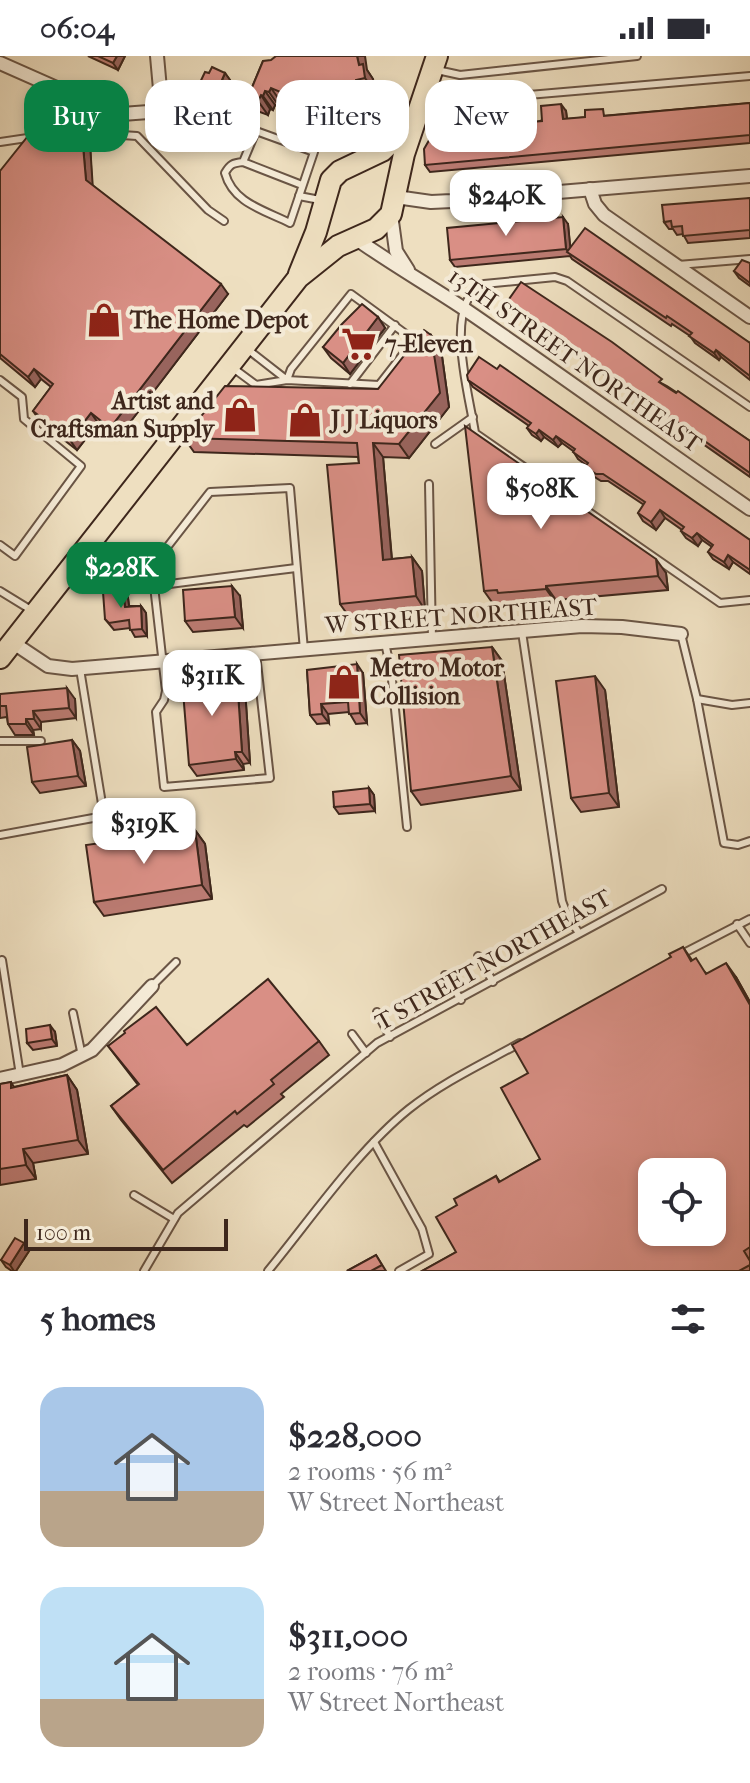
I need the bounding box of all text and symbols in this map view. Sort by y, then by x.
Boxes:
text: 06:04 [40,11,114,46]
chip: Buy [24,80,129,152]
chip: Rent [145,80,260,152]
chip: Filters [276,80,409,152]
chip: New [425,80,537,152]
pin: $240K [450,170,562,238]
text: $240K [468,180,544,211]
street label: 13TH STREET NORTHEAST [443,262,708,459]
shop icon: The Home Depot [85,301,123,339]
place label: The Home Depot [129,306,309,334]
supermarket icon: 7-Eleven [340,325,378,363]
place label: 7-Eleven [384,330,474,358]
place label: Artist and Craftsman Supply [31,387,215,443]
shop icon: Artist and Craftsman Supply [221,396,259,434]
shop icon: J J Liquors [286,401,324,439]
place label: J J Liquors [329,406,438,434]
pin: $508K [485,463,597,531]
text: $508K [505,473,577,504]
pin: $228K [65,542,177,610]
text: $228K [84,552,158,583]
street label: W STREET NORTHEAST [323,592,599,640]
pin: $311K [156,650,268,718]
place label: Metro Motor Collision [370,654,505,710]
text: $311K [181,660,243,691]
shop icon: Metro Motor Collision [325,663,363,701]
pin: $319K [88,798,200,866]
text: $319K [111,808,177,839]
street label: T STREET NORTHEAST [370,883,616,1037]
map controls [638,1158,726,1246]
button: locate [638,1158,726,1246]
scale bar [24,1215,228,1251]
text: 100 m [36,1220,91,1246]
icon: filters [666,1297,710,1341]
text: 5 homes [40,1299,155,1339]
text: $228,000 [288,1416,422,1456]
icon: home [104,1419,200,1515]
text: 2 rooms · 56 m² [288,1456,452,1487]
text: W Street Northeast [288,1487,504,1518]
text: $311,000 [288,1616,408,1656]
icon: home [104,1619,200,1715]
text: 2 rooms · 76 m² [288,1656,453,1687]
text: W Street Northeast [288,1687,504,1718]

